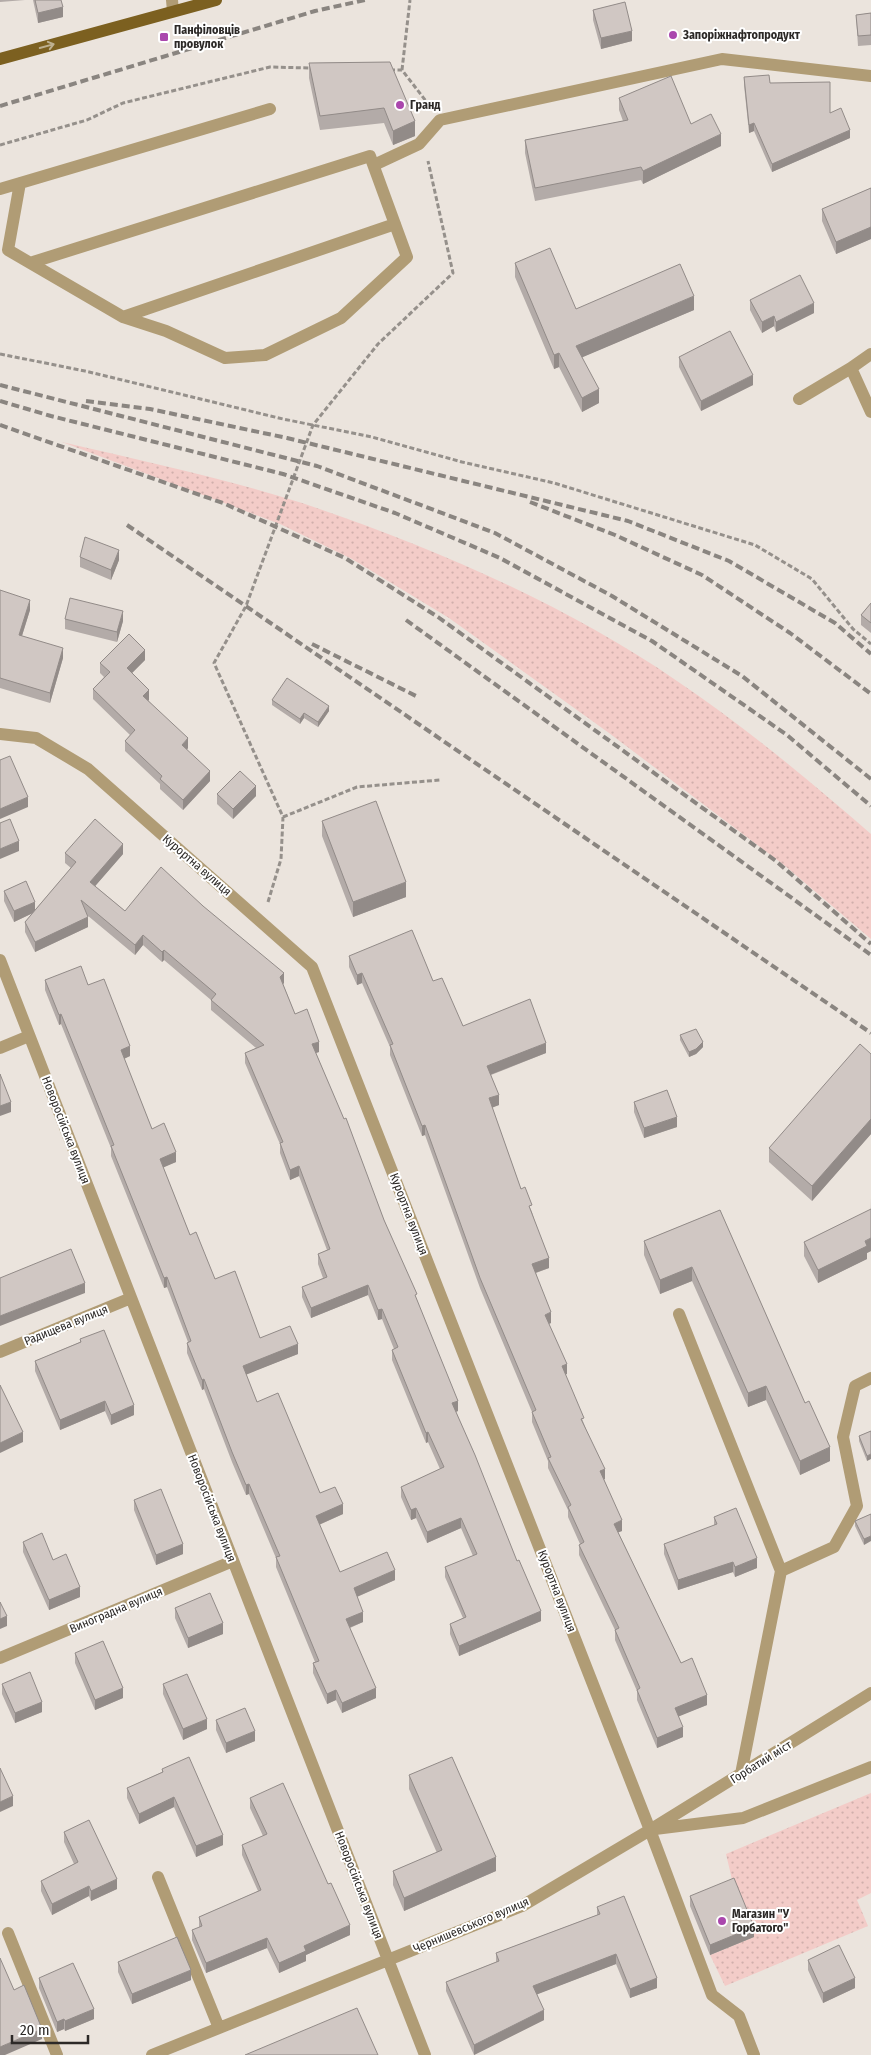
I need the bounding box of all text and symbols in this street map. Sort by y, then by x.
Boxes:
place label: Панфіловців провулок [174,23,240,51]
place label: Запоріжнафтопродукт [682,28,801,42]
marker: Запоріжнафтопродукт [667,29,679,41]
marker: Панфіловців провулок [158,31,170,43]
one-way arrow [39,41,55,50]
place label: Гранд [410,98,440,112]
marker: Гранд [394,99,406,111]
street label: Курортна вулиця [160,831,234,899]
street label: Новоросійська вулиця [39,1074,93,1186]
street label: Курортна вулиця [387,1171,431,1257]
street label: Радищева вулиця [22,1302,110,1348]
street label: Новоросійська вулиця [185,1452,239,1564]
street label: Курортна вулиця [535,1548,579,1634]
street label: Виноградна вулиця [67,1584,165,1636]
street label: Горбатий міст [728,1738,794,1786]
street label: Новоросійська вулиця [332,1829,386,1941]
street label: Чернишевського вулиця [411,1894,531,1956]
place label: Магазин "У Горбатого" [732,1907,790,1935]
marker: Магазин "У Горбатого" [716,1915,728,1927]
scale bar [12,2012,89,2044]
text: 20 m [20,2021,50,2039]

